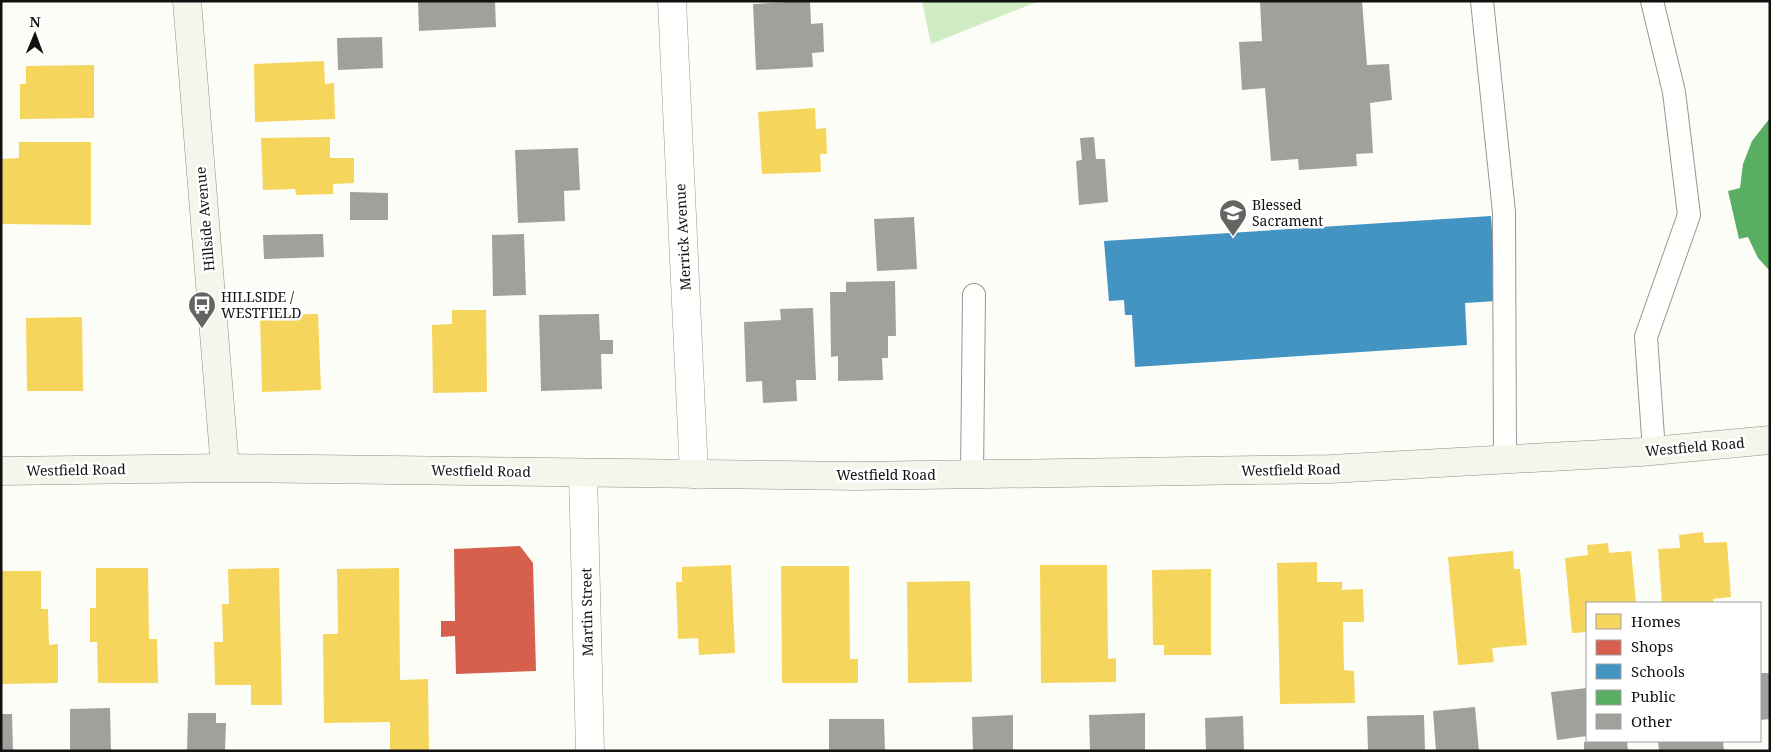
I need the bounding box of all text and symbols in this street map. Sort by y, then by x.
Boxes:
north arrow [10,10,60,60]
text: N [30,12,41,31]
street label: Hillside Avenue [190,166,219,272]
street label: Merrick Avenue [670,183,695,291]
place label: Blessed Sacrament [1252,195,1323,230]
school or university icon: Blessed Sacrament [1218,198,1248,237]
place label: HILLSIDE / WESTFIELD [221,287,301,322]
bus stop icon: HILLSIDE / WESTFIELD [187,290,217,329]
street label: Westfield Road [1644,433,1746,460]
street label: Westfield Road [26,459,126,480]
street label: Westfield Road [1241,459,1341,480]
street label: Westfield Road [431,460,531,481]
street label: Westfield Road [836,465,936,484]
street label: Martin Street [576,567,597,657]
legend [1586,602,1761,742]
text: Homes [1631,611,1681,631]
text: Shops [1631,636,1674,656]
text: Schools [1631,661,1685,681]
text: Public [1631,686,1676,706]
text: Other [1631,711,1672,731]

